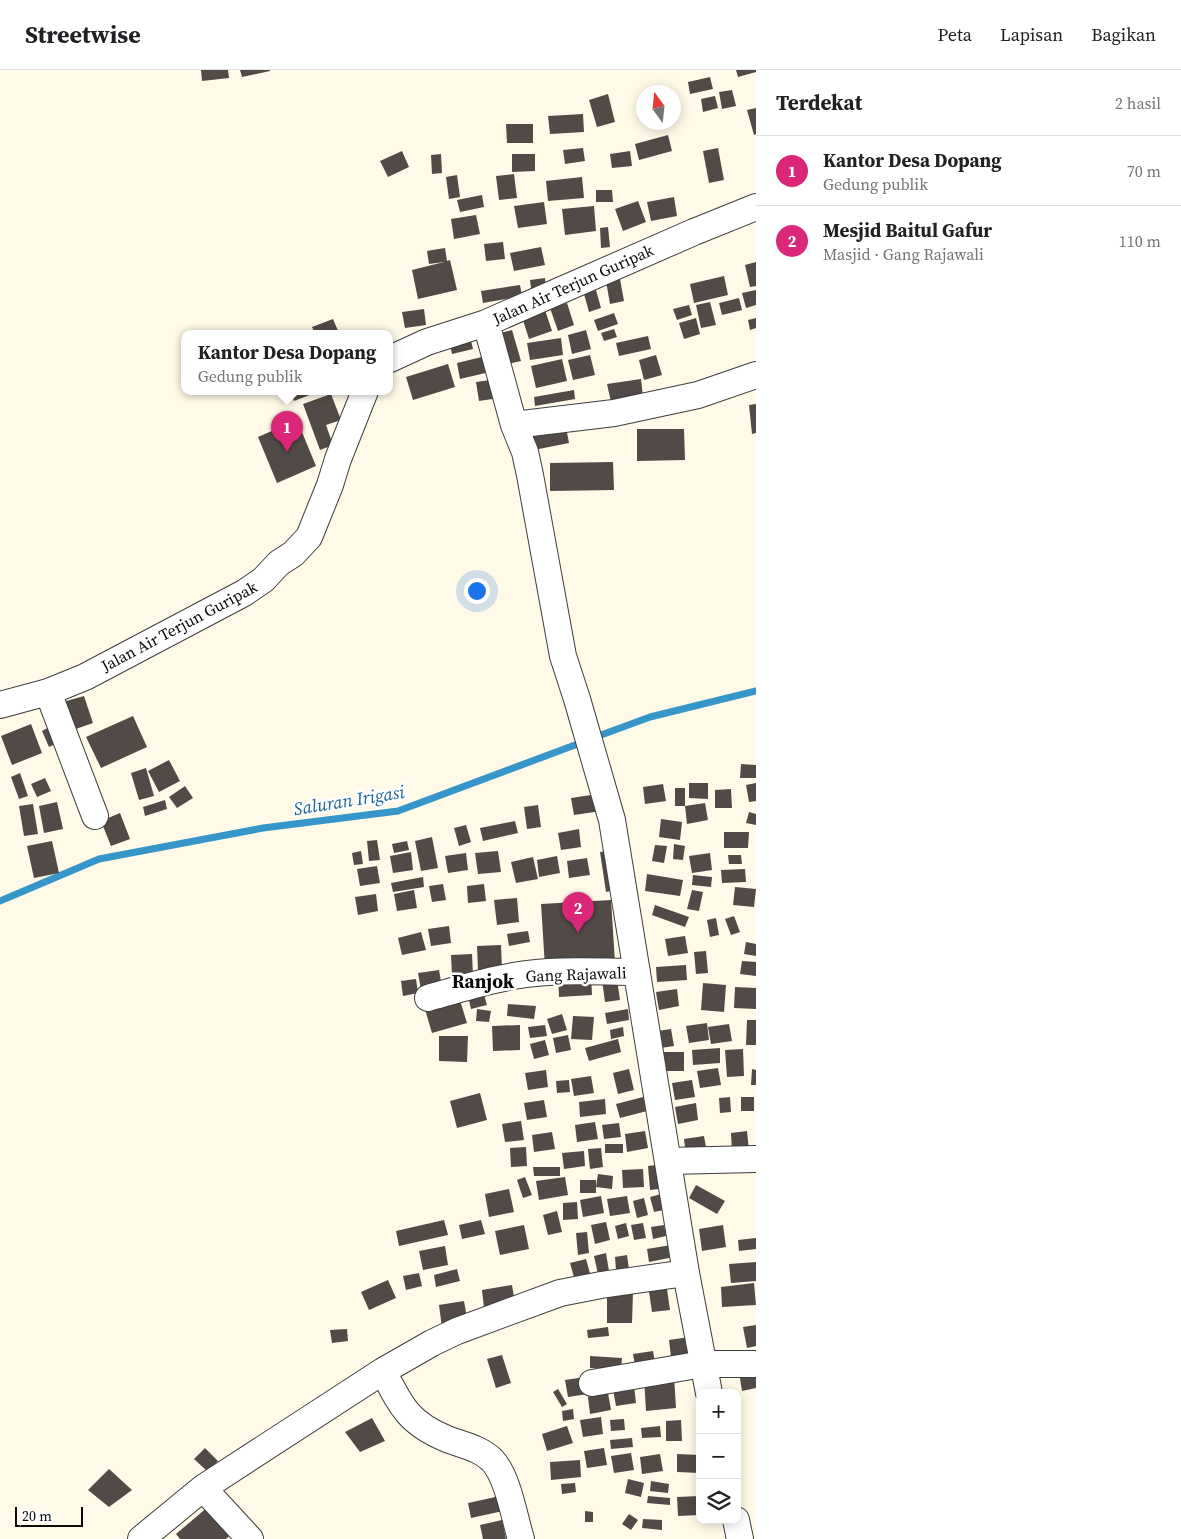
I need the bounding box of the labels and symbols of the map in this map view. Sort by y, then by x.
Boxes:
north arrow [636,85,681,130]
street label: Jalan Air Terjun Guripak [488,238,657,330]
pin: 1 [271,411,303,452]
street label: Jalan Air Terjun Guripak [96,575,261,677]
your location [464,578,490,604]
water label: Saluran Irigasi [292,779,407,821]
pin: 2 [562,892,594,933]
street label: Gang Rajawali [525,961,627,987]
district label: Ranjok [452,968,515,994]
scale bar [15,1504,82,1527]

